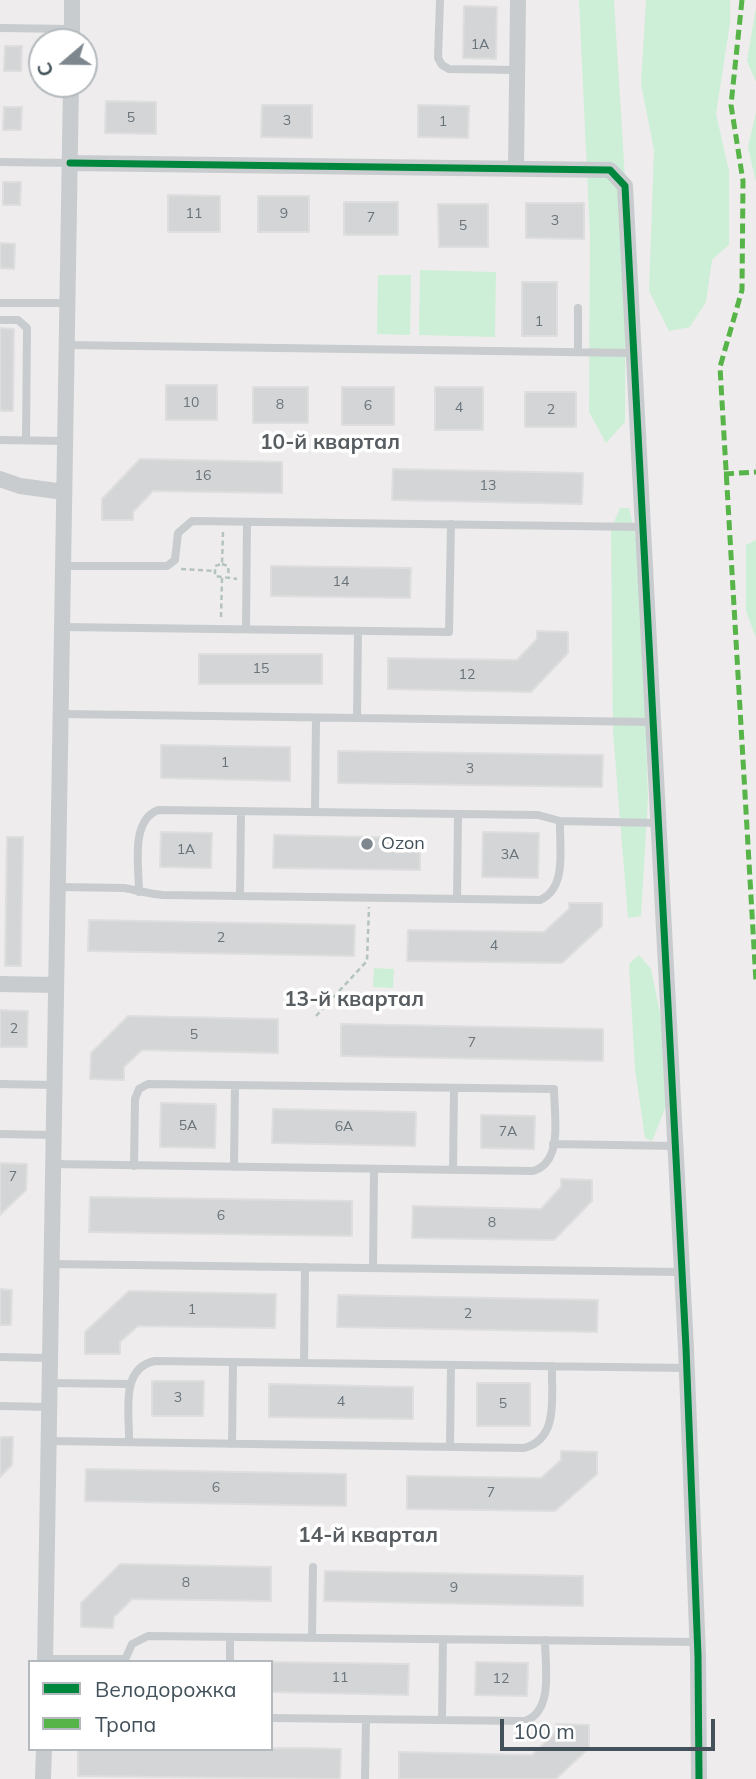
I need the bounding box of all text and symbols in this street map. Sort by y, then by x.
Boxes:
north arrow [28,28,98,98]
house number: 1А [471,37,489,53]
text: С [32,59,59,80]
house number: 5 [127,110,135,126]
house number: 3 [283,113,291,129]
house number: 1 [439,114,447,130]
house number: 11 [186,206,202,222]
house number: 9 [280,206,288,222]
house number: 7 [367,210,375,226]
house number: 3 [551,213,559,229]
house number: 5 [459,218,467,234]
house number: 1 [535,314,543,330]
house number: 10 [183,395,199,411]
house number: 8 [276,397,284,413]
house number: 6 [364,398,372,414]
house number: 4 [455,400,463,416]
house number: 2 [547,402,555,418]
district label: 10-й квартал [260,430,400,456]
house number: 16 [195,468,211,484]
house number: 13 [480,478,496,494]
house number: 14 [333,574,349,590]
house number: 15 [253,661,269,677]
house number: 12 [459,667,475,683]
house number: 1 [221,755,229,771]
house number: 3 [466,761,474,777]
place label: Ozon [381,833,425,855]
marker: Ozon [359,836,375,852]
house number: 1А [177,842,195,858]
house number: 3А [501,847,519,863]
house number: 2 [217,930,225,946]
house number: 4 [490,938,498,954]
district label: 13-й квартал [284,987,424,1013]
house number: 2 [10,1021,18,1037]
house number: 5 [190,1027,198,1043]
house number: 7 [468,1035,476,1051]
house number: 5А [179,1118,197,1134]
house number: 6А [335,1119,353,1135]
house number: 7А [499,1124,517,1140]
house number: 7 [9,1169,17,1185]
house number: 6 [217,1208,225,1224]
house number: 8 [488,1215,496,1231]
house number: 1 [188,1302,196,1318]
house number: 2 [464,1306,472,1322]
house number: 3 [174,1390,182,1406]
house number: 4 [337,1394,345,1410]
house number: 5 [499,1396,507,1412]
house number: 6 [212,1480,220,1496]
house number: 7 [487,1485,495,1501]
district label: 14-й квартал [298,1523,438,1549]
house number: 8 [182,1575,190,1591]
house number: 9 [450,1580,458,1596]
legend [28,1660,273,1751]
house number: 11 [332,1670,348,1686]
house number: 12 [493,1671,509,1687]
text: Велодорожка [95,1676,237,1702]
scale bar [504,1706,719,1750]
text: Тропа [95,1711,156,1737]
text: 100 m [513,1718,575,1744]

